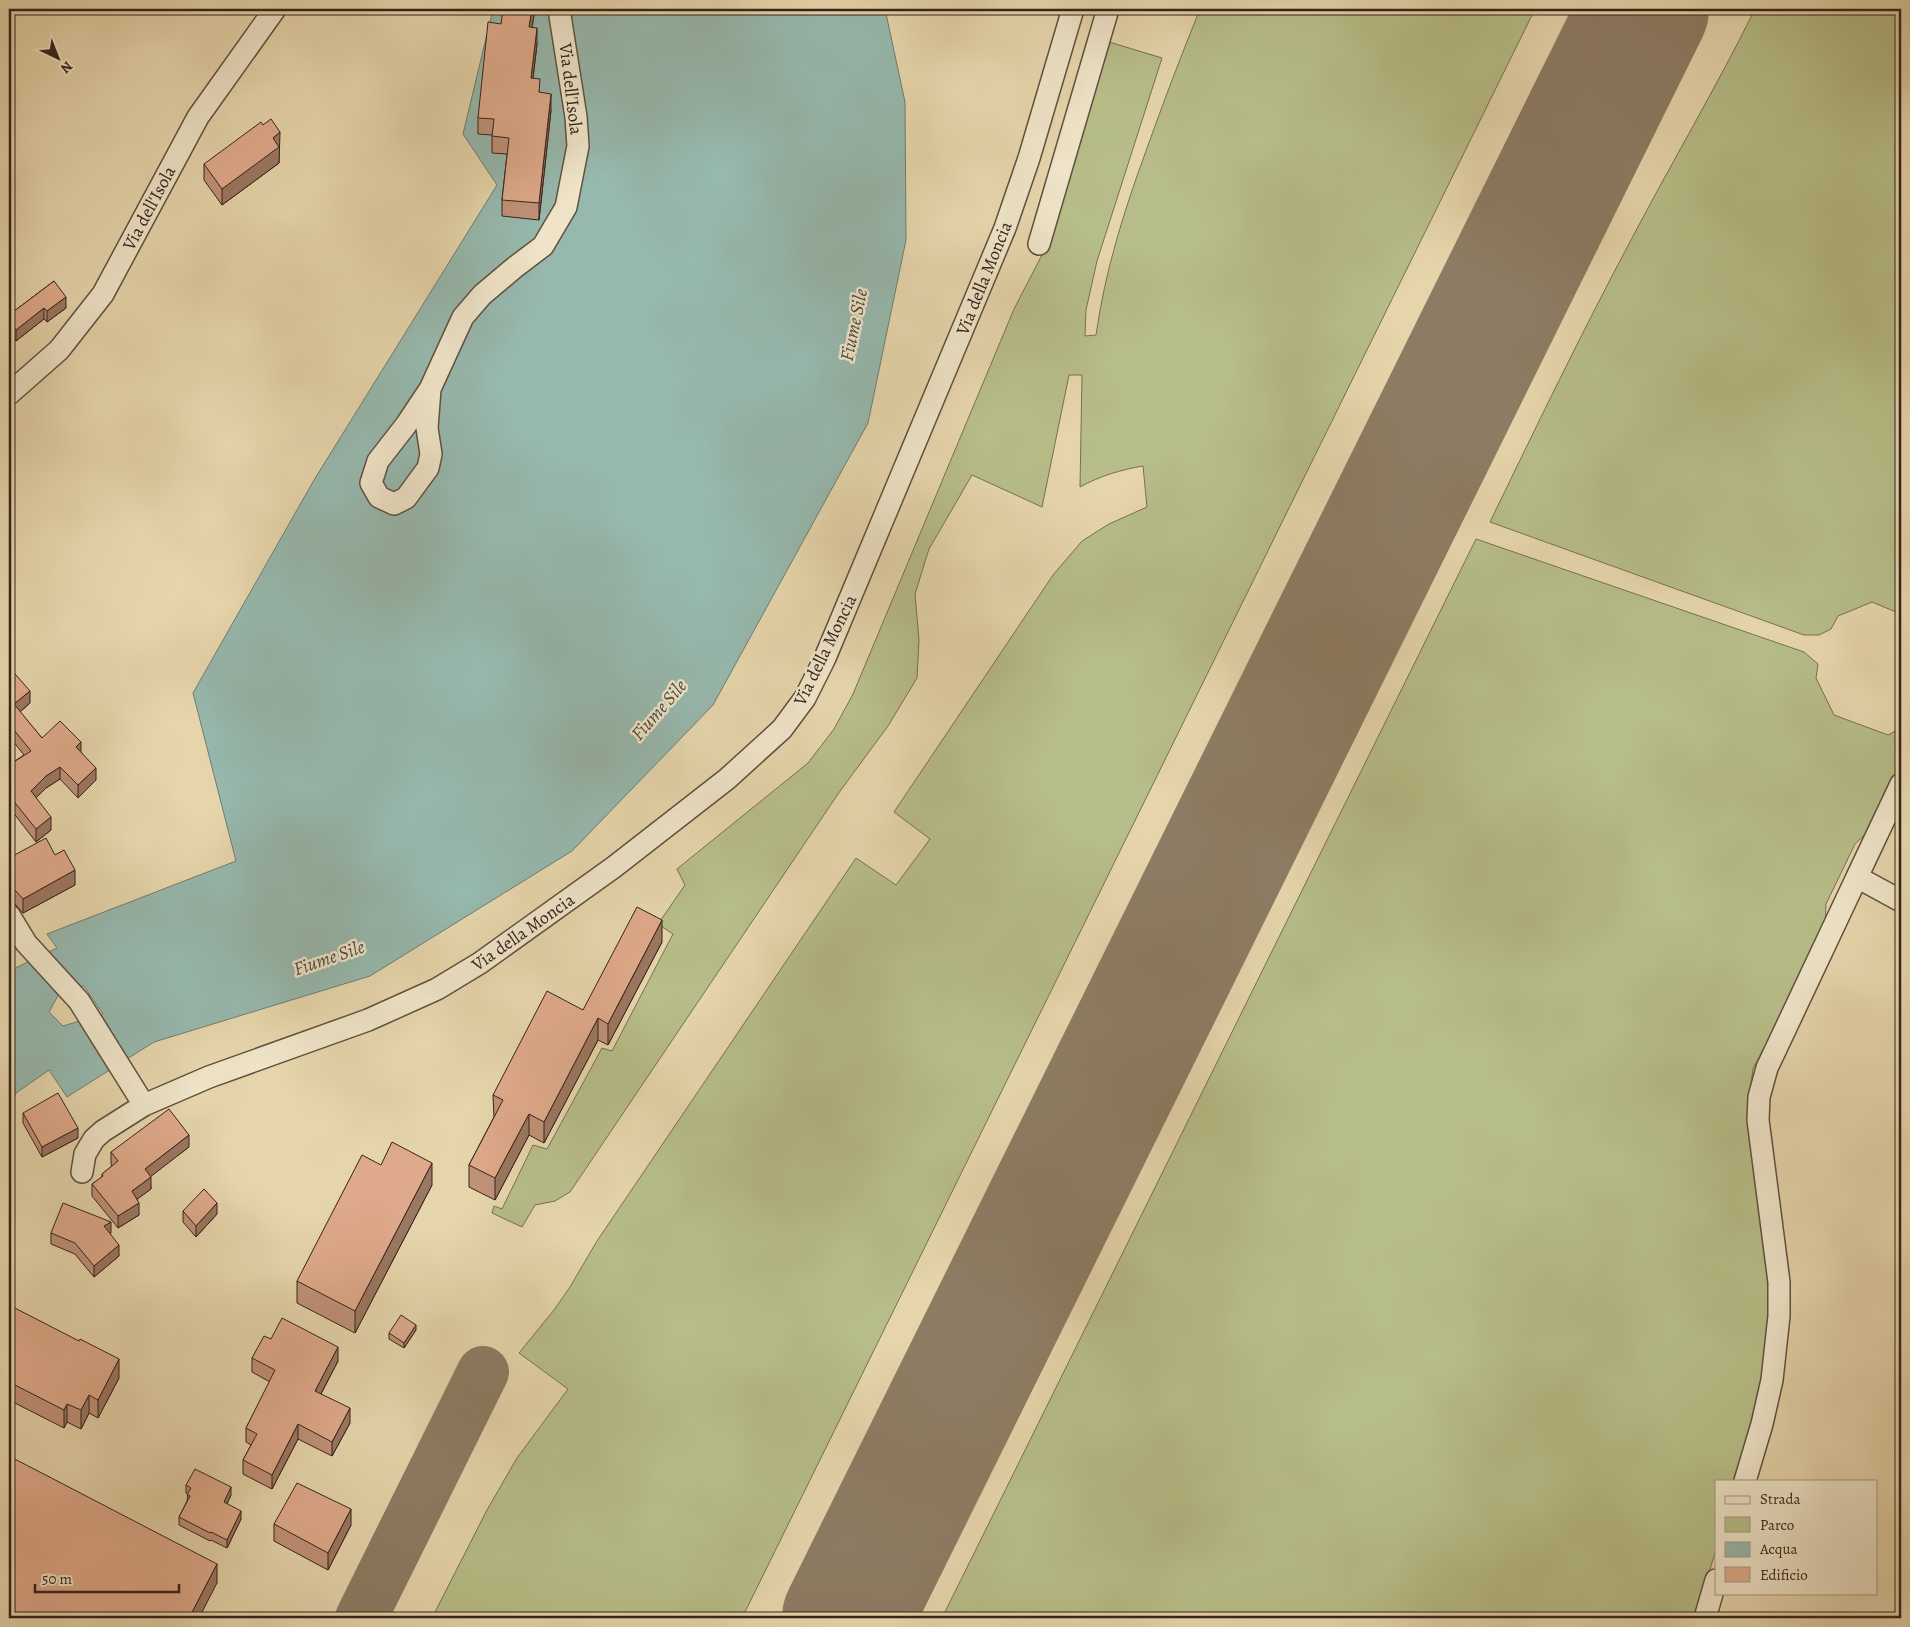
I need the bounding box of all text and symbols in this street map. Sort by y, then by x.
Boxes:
north arrow [32,32,82,82]
street label: Via dell'Isola [553,41,589,137]
text: N [56,57,77,78]
street label: Via dell'Isola [116,161,181,255]
street label: Via della Moncia [950,217,1018,339]
water label: Fiume Sile [834,286,874,364]
street label: Via della Moncia [787,590,862,710]
water label: Fiume Sile [625,674,693,746]
street label: Via della Moncia [466,887,580,977]
water label: Fiume Sile [290,934,368,982]
legend [1715,1480,1878,1594]
text: Strada [1760,1489,1801,1509]
text: Parco [1760,1515,1794,1535]
text: Acqua [1759,1539,1798,1559]
scale bar [35,1562,179,1594]
text: Edificio [1760,1565,1808,1585]
text: 50 m [42,1569,72,1589]

